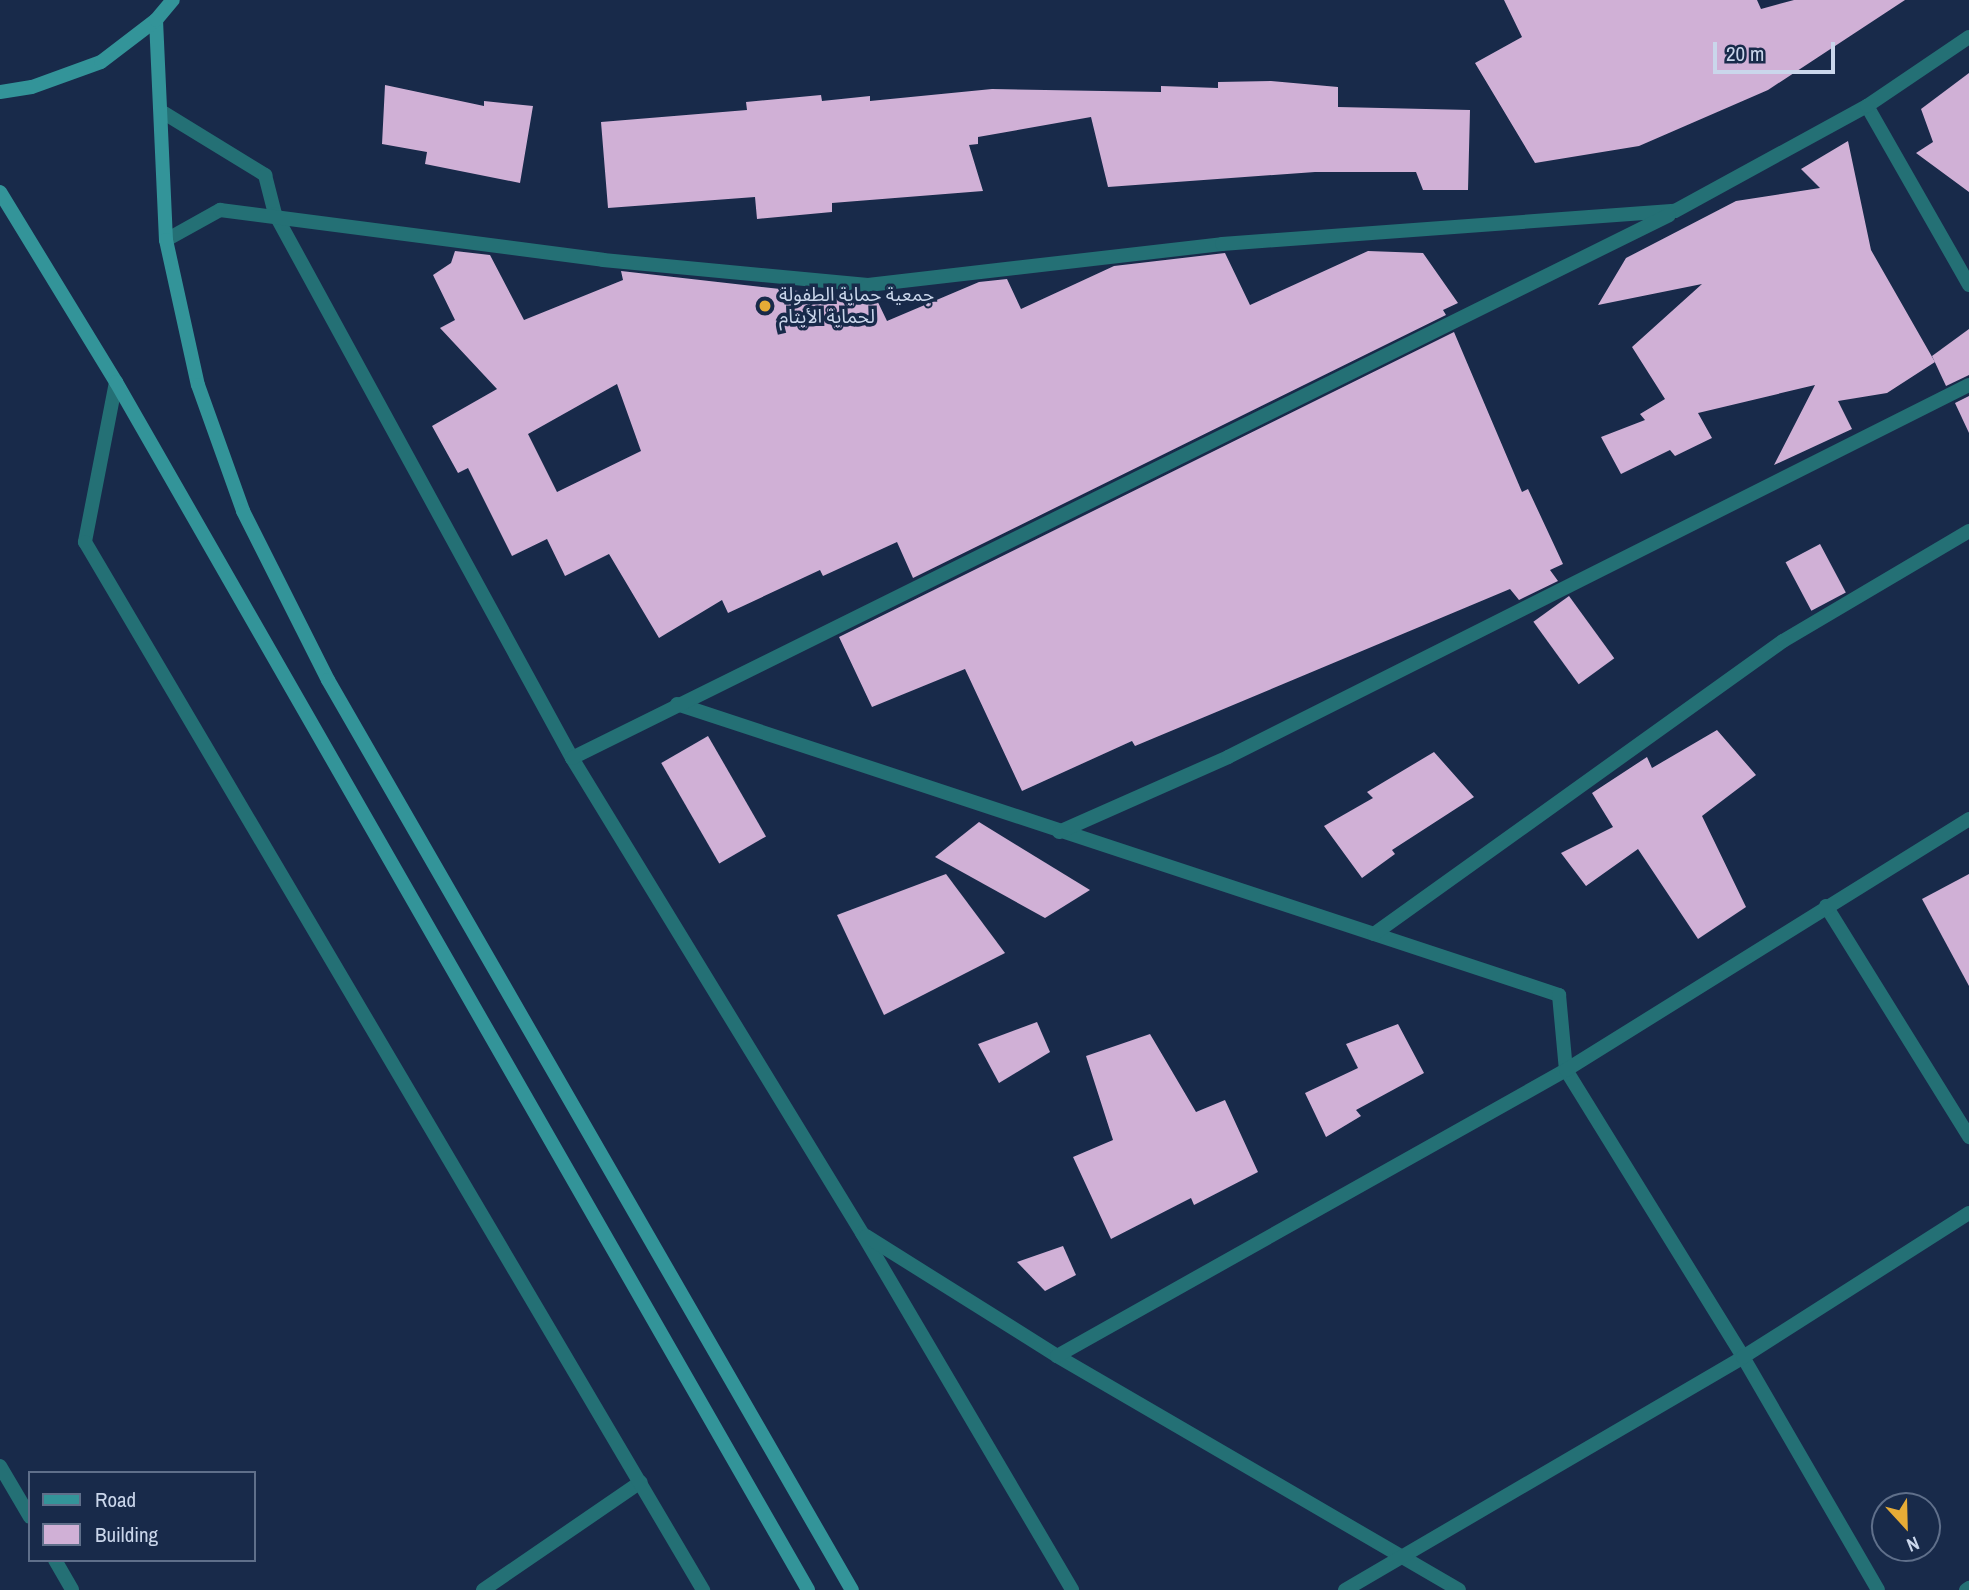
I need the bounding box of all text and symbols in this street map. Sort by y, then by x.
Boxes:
scale bar [1717,28,1840,72]
text: 20 m [1726,39,1764,68]
place label: جمعية حماية الطفولة لحماية الأيتام [779,284,934,328]
marker: جمعية حماية الطفولة لحماية الأيتام [757,298,773,314]
legend [28,1471,256,1562]
text: Road [95,1485,136,1514]
north arrow [1871,1492,1941,1562]
text: Building [95,1520,158,1549]
text: N [1903,1530,1923,1559]

